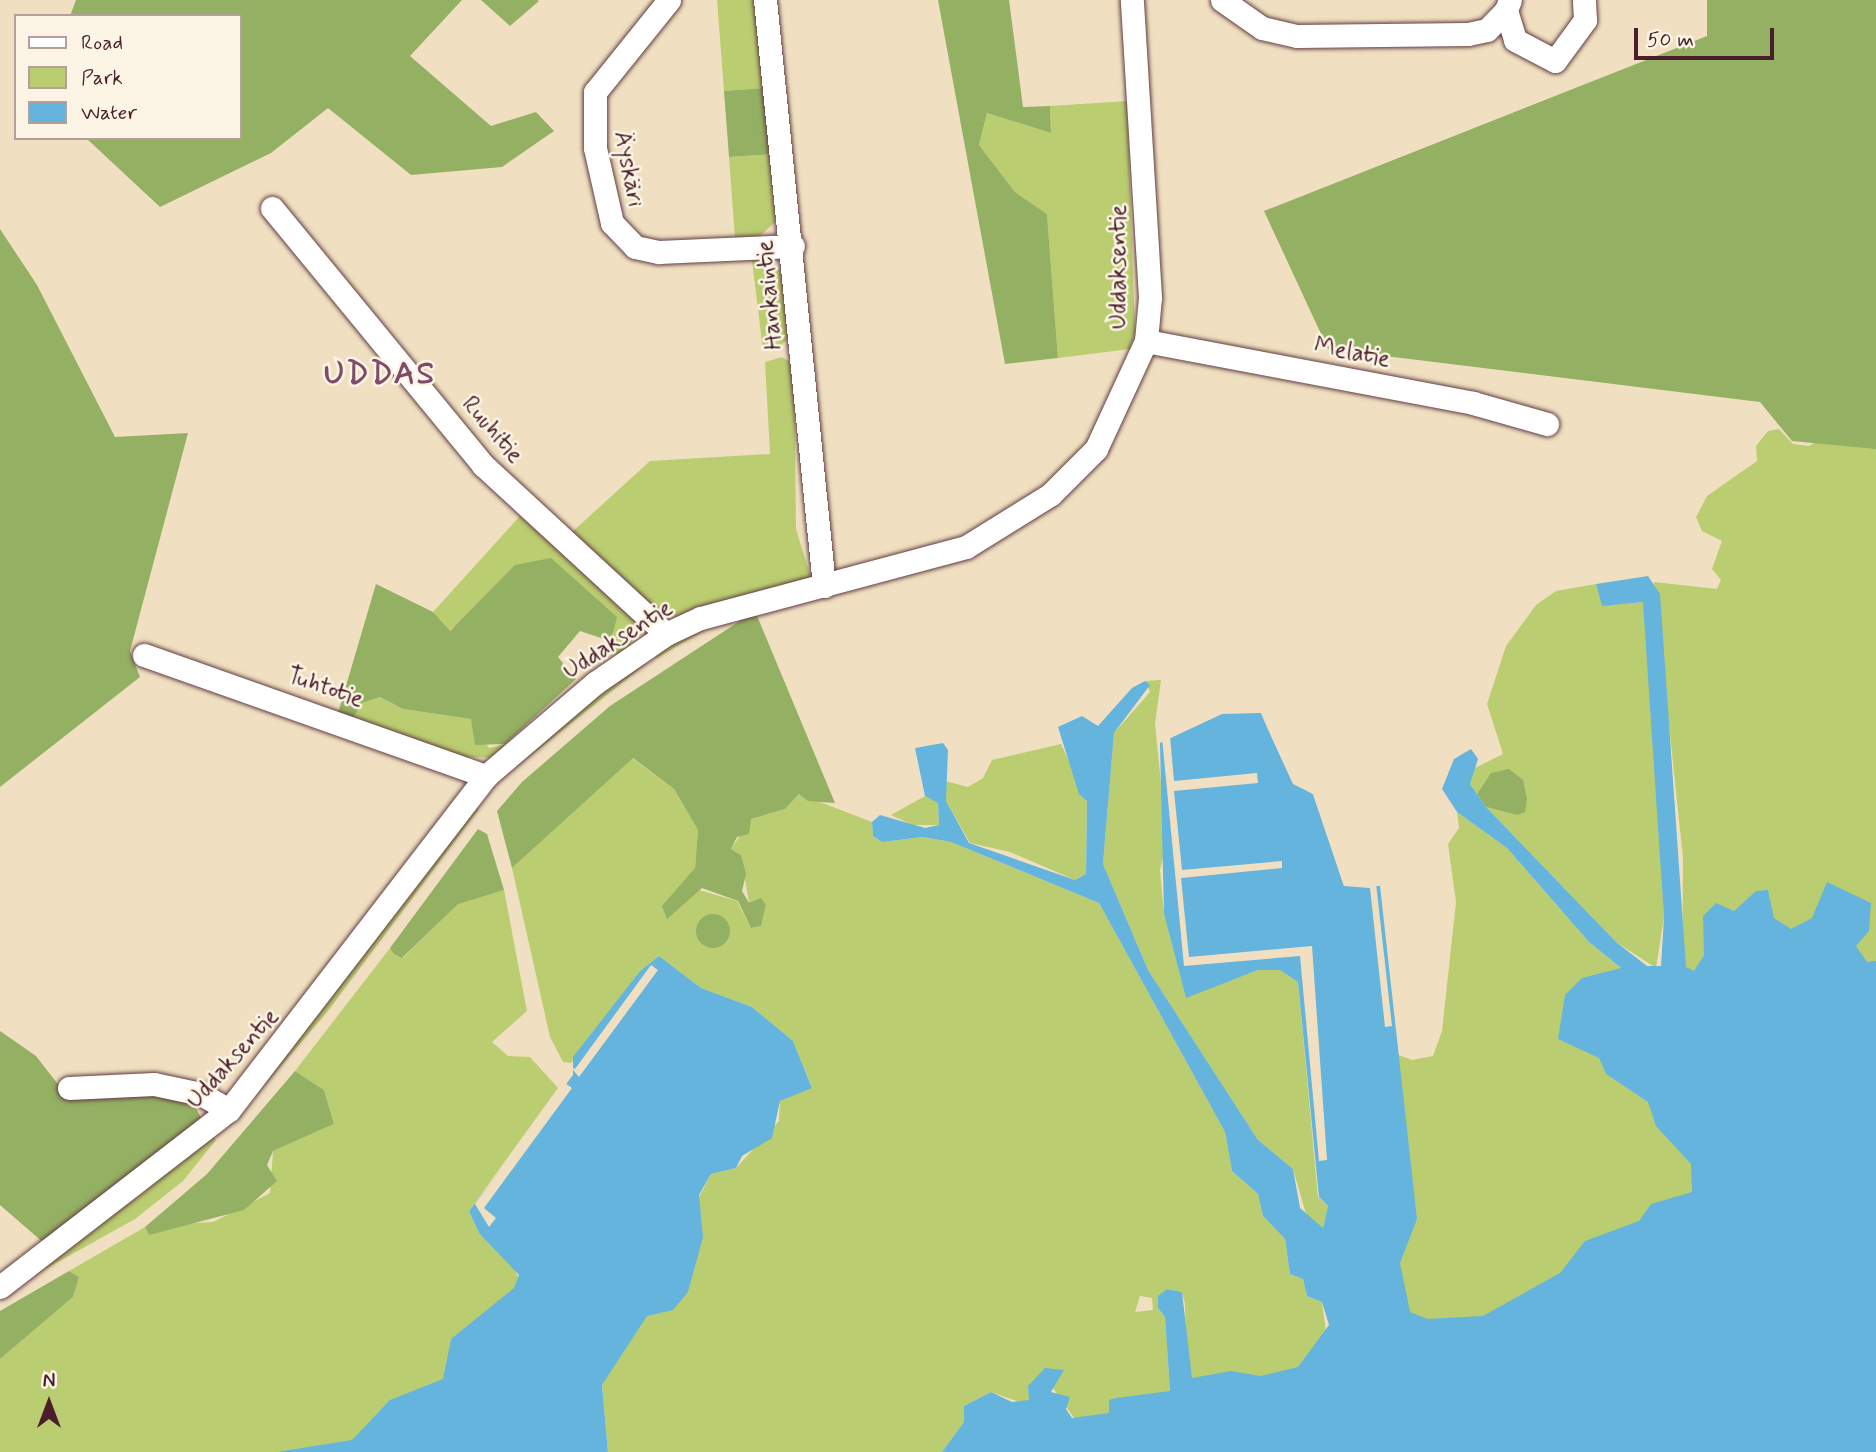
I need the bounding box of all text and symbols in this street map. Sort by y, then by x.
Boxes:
legend [14,14,242,140]
scale bar [1638,14,1778,58]
text: 50 m [1647,26,1694,54]
text: Road [81,29,123,57]
text: Park [81,64,123,92]
text: Water [81,99,137,127]
street label: Äyskäri [607,129,649,209]
street label: Uddaksentie [1105,205,1133,329]
street label: Hankaintie [751,239,789,351]
street label: Melatie [1312,332,1392,374]
district label: UDDAS [326,355,434,393]
street label: Ruuhitie [455,391,529,469]
street label: Uddaksentie [558,594,678,686]
street label: Tuhtotie [283,662,367,714]
street label: Uddaksentie [181,1003,285,1115]
north arrow [14,1368,84,1438]
text: N [43,1369,55,1394]

